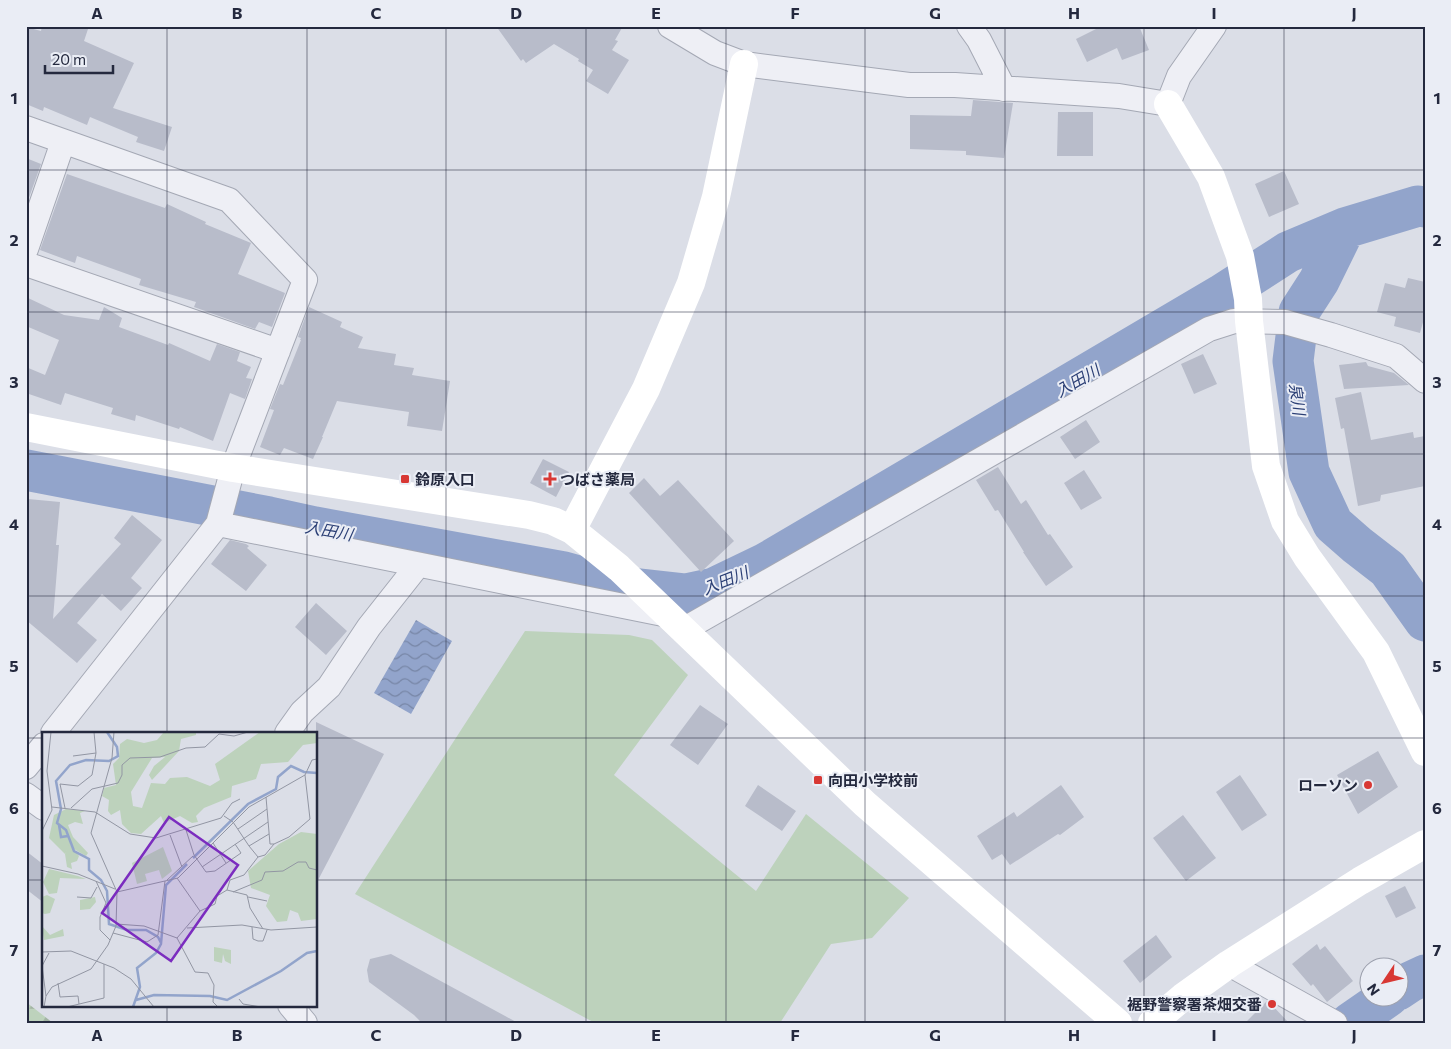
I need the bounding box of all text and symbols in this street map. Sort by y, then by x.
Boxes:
text: A [91,3,103,22]
text: B [232,3,243,22]
text: C [371,3,382,22]
text: D [510,3,522,22]
text: E [651,3,661,22]
text: F [790,3,800,22]
text: G [929,3,941,22]
text: H [1068,3,1080,22]
text: I [1211,3,1217,22]
text: J [1351,3,1357,22]
scale bar [45,42,112,74]
text: 20 m [52,50,86,68]
text: 1 [10,88,18,107]
text: 1 [1433,88,1441,107]
text: 2 [9,230,19,249]
text: 2 [1432,230,1442,249]
water label: 入田川 [1051,359,1104,400]
text: 3 [9,372,19,391]
text: 3 [1432,372,1442,391]
water label: 泉川 [1286,382,1310,418]
place label: 鈴原入口 [415,470,475,488]
place label: つばさ薬局 [560,470,635,488]
marker: 鈴原入口 [399,473,411,485]
marker: つばさ薬局 [544,473,556,485]
text: 4 [9,514,19,533]
text: 4 [1432,514,1442,533]
water label: 入田川 [304,516,356,544]
water label: 入田川 [699,561,753,598]
text: 5 [9,656,19,675]
text: 5 [1432,656,1442,675]
inset map [42,732,318,1006]
place label: 向田小学校前 [828,771,918,789]
marker: 向田小学校前 [812,774,824,786]
place label: ローソン [1298,776,1358,794]
marker: ローソン [1362,779,1374,791]
text: 6 [9,798,19,817]
text: 6 [1432,798,1442,817]
text: 7 [10,940,19,959]
text: 7 [1433,940,1442,959]
north arrow [1358,956,1408,1006]
text: N [1363,981,1383,999]
place label: 裾野警察署茶畑交番 [1127,995,1262,1013]
marker: 裾野警察署茶畑交番 [1266,998,1278,1010]
text: A [91,1025,103,1044]
text: B [232,1025,243,1044]
text: C [371,1025,382,1044]
text: D [510,1025,522,1044]
text: E [651,1025,661,1044]
text: F [790,1025,800,1044]
text: G [929,1025,941,1044]
text: H [1068,1025,1080,1044]
text: I [1211,1025,1217,1044]
text: J [1351,1025,1357,1044]

